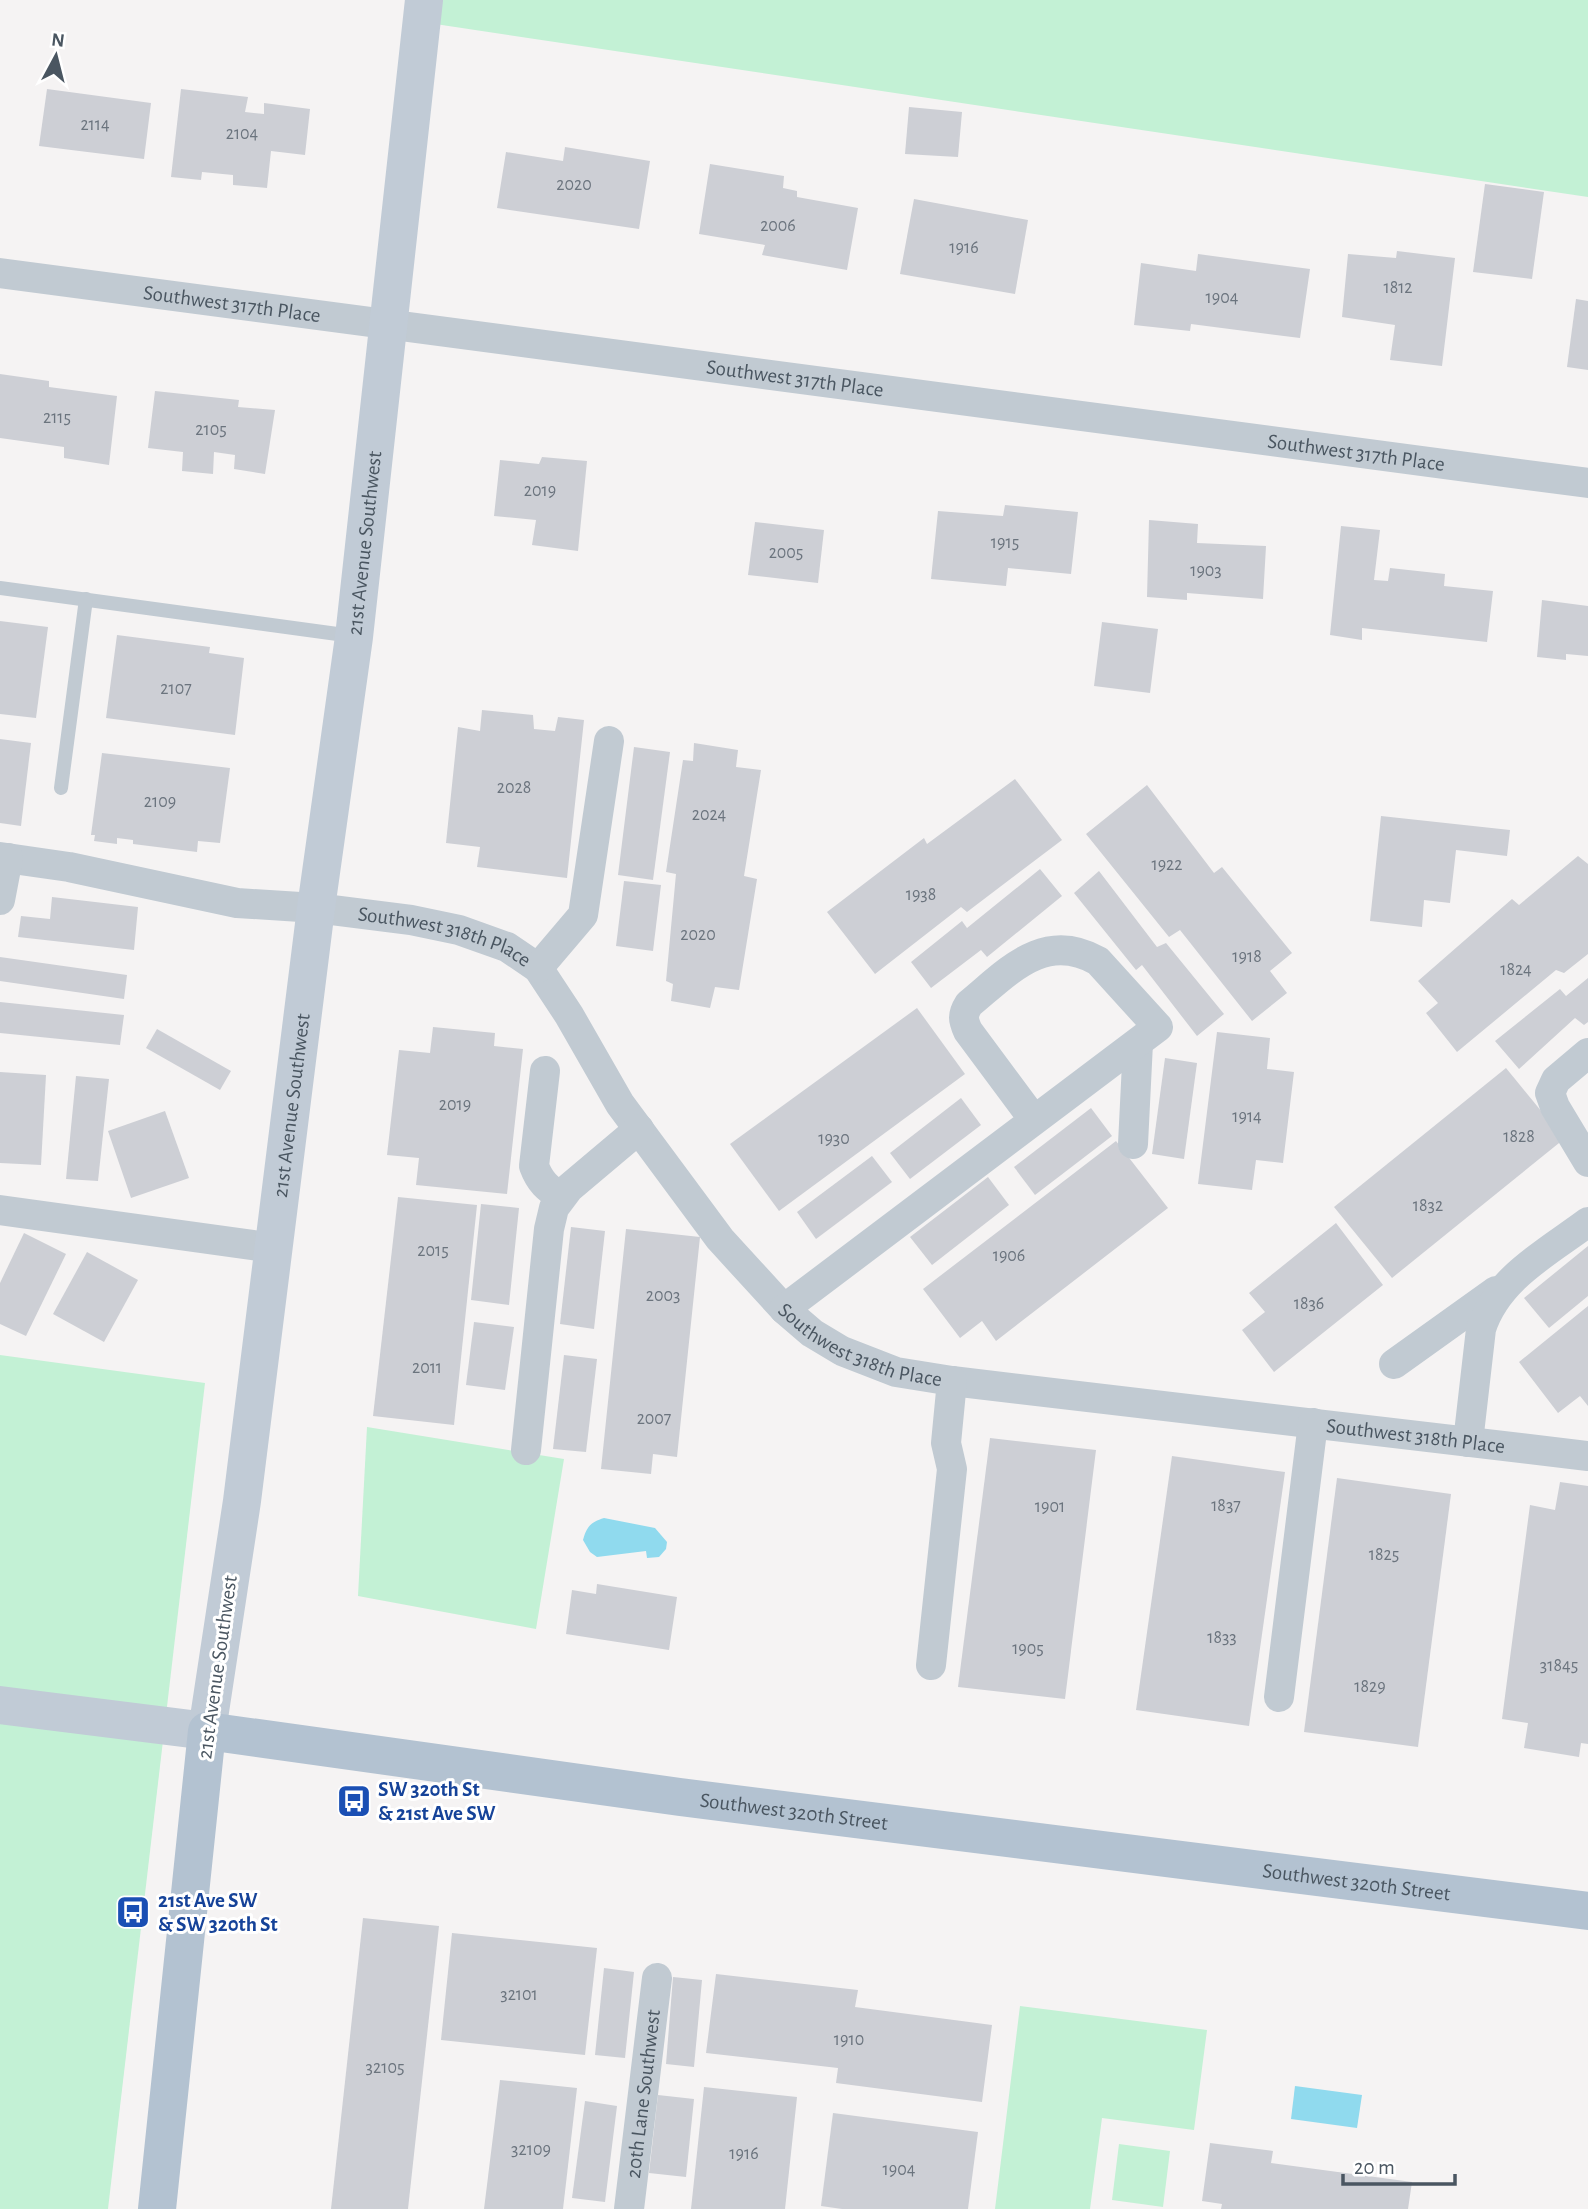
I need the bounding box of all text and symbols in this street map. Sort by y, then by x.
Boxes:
north arrow [21,21,91,91]
text: N [50,30,66,51]
house number: 2114 [80,116,110,134]
house number: 2104 [226,125,259,143]
house number: 2020 [556,176,592,194]
house number: 2006 [760,217,796,235]
house number: 1916 [949,239,979,257]
house number: 1812 [1383,279,1413,297]
street label: Southwest 317th Place [142,282,322,326]
house number: 1904 [1206,289,1239,307]
street label: Southwest 317th Place [705,357,885,401]
house number: 2115 [43,409,71,427]
house number: 2105 [195,421,227,439]
street label: Southwest 317th Place [1266,431,1446,475]
street label: 21st Avenue Southwest [344,450,385,636]
house number: 2019 [524,482,556,500]
house number: 1915 [991,534,1019,552]
house number: 2005 [769,544,803,562]
house number: 1903 [1190,562,1222,580]
house number: 2107 [160,680,192,698]
house number: 2028 [497,779,531,797]
house number: 2109 [144,793,176,811]
house number: 2024 [692,806,727,824]
house number: 1922 [1151,856,1183,874]
house number: 1938 [906,886,936,904]
street label: Southwest 318th Place [357,903,535,971]
house number: 2020 [680,926,716,944]
house number: 1918 [1232,948,1262,966]
house number: 1824 [1500,961,1532,979]
street label: 21st Avenue Southwest [270,1012,314,1199]
house number: 2019 [439,1096,471,1114]
house number: 1914 [1232,1108,1262,1126]
house number: 1828 [1503,1128,1535,1146]
house number: 1930 [818,1130,850,1148]
house number: 1832 [1413,1197,1443,1215]
house number: 2015 [417,1242,449,1260]
house number: 1906 [993,1247,1025,1265]
house number: 2003 [646,1287,680,1305]
house number: 1836 [1294,1295,1324,1313]
street label: Southwest 318th Place [774,1299,944,1390]
house number: 2011 [412,1359,442,1377]
house number: 2007 [637,1410,671,1428]
street label: Southwest 318th Place [1325,1415,1506,1457]
house number: 1837 [1211,1497,1241,1515]
house number: 1901 [1035,1498,1065,1516]
house number: 1825 [1369,1546,1399,1564]
street label: 21st Avenue Southwest [194,1574,241,1760]
house number: 1833 [1207,1629,1237,1647]
house number: 1905 [1012,1640,1044,1658]
house number: 31845 [1540,1657,1578,1675]
house number: 1829 [1354,1678,1386,1696]
place label: SW 320th St & 21st Ave SW [378,1779,496,1824]
bus stop icon: SW 320th St & 21st Ave SW [335,1782,373,1820]
street label: Southwest 320th Street [699,1790,889,1834]
street label: Southwest 320th Street [1261,1860,1452,1905]
place label: 21st Ave SW & SW 320th St [158,1890,278,1935]
bus stop icon: 21st Ave SW & SW 320th St [114,1893,152,1931]
house number: 32101 [500,1986,538,2004]
street label: 20th Lane Southwest [623,2008,664,2179]
house number: 1910 [834,2031,864,2049]
house number: 32105 [366,2059,404,2077]
house number: 32109 [511,2141,551,2159]
scale bar [1343,2142,1455,2186]
house number: 1916 [729,2145,759,2163]
text: 20 m [1354,2157,1395,2178]
house number: 1904 [883,2161,916,2179]

